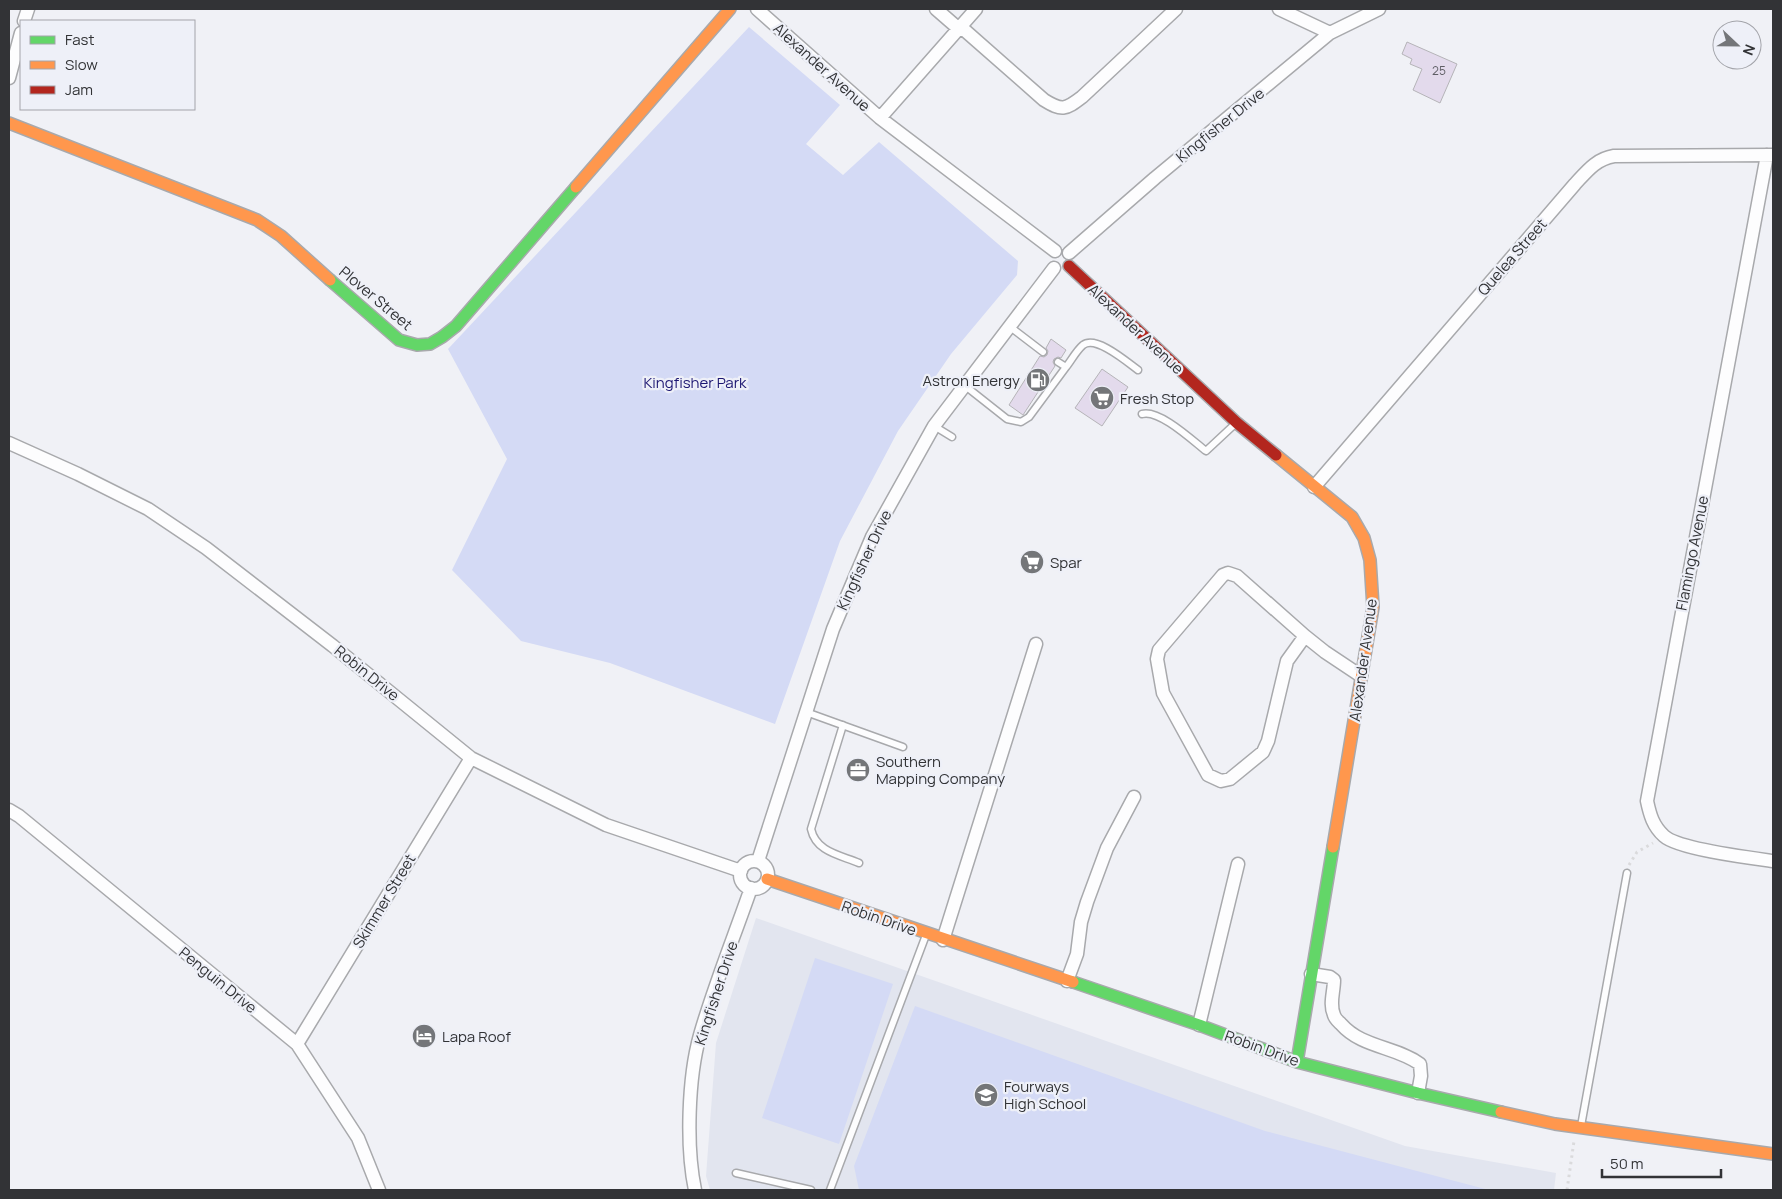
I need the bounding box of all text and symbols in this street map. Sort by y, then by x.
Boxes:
street label: Alexander Avenue [769,18,875,116]
legend [20,20,195,110]
north arrow [1712,20,1762,70]
text: Fast [65,29,94,50]
text: N [1739,42,1760,58]
text: Slow [65,54,98,75]
house number: 25 [1432,62,1446,79]
text: Jam [65,79,93,100]
street label: Kingfisher Drive [1171,83,1269,167]
street label: Quelea Street [1473,214,1551,300]
street label: Plover Street [335,261,417,335]
street label: Alexander Avenue [1084,279,1189,379]
fuel station icon: Astron Energy [1025,367,1051,393]
place label: Astron Energy [922,370,1020,391]
park label: Kingfisher Park [643,372,747,393]
supermarket icon: Fresh Stop [1089,385,1115,411]
place label: Fresh Stop [1120,388,1194,409]
street label: Flamingo Avenue [1671,494,1713,612]
street label: Kingfisher Drive [832,506,896,614]
supermarket icon: Spar [1019,549,1045,575]
place label: Spar [1050,552,1082,573]
street label: Alexander Avenue [1344,597,1382,723]
street label: Robin Drive [330,640,404,706]
place label: Southern Mapping Company [876,751,1005,789]
office icon: Southern Mapping Company [845,757,871,783]
street label: Skimmer Street [347,850,421,952]
street label: Robin Drive [839,895,919,941]
street label: Kingfisher Drive [689,938,743,1048]
street label: Penguin Drive [175,942,262,1018]
hotel icon: Lapa Roof [411,1023,437,1049]
street label: Robin Drive [1222,1025,1302,1071]
place label: Lapa Roof [442,1026,511,1047]
place label: Fourways High School [1004,1076,1086,1114]
school or university icon: Fourways High School [973,1082,999,1108]
scale bar [1602,1146,1721,1178]
text: 50 m [1610,1153,1644,1174]

